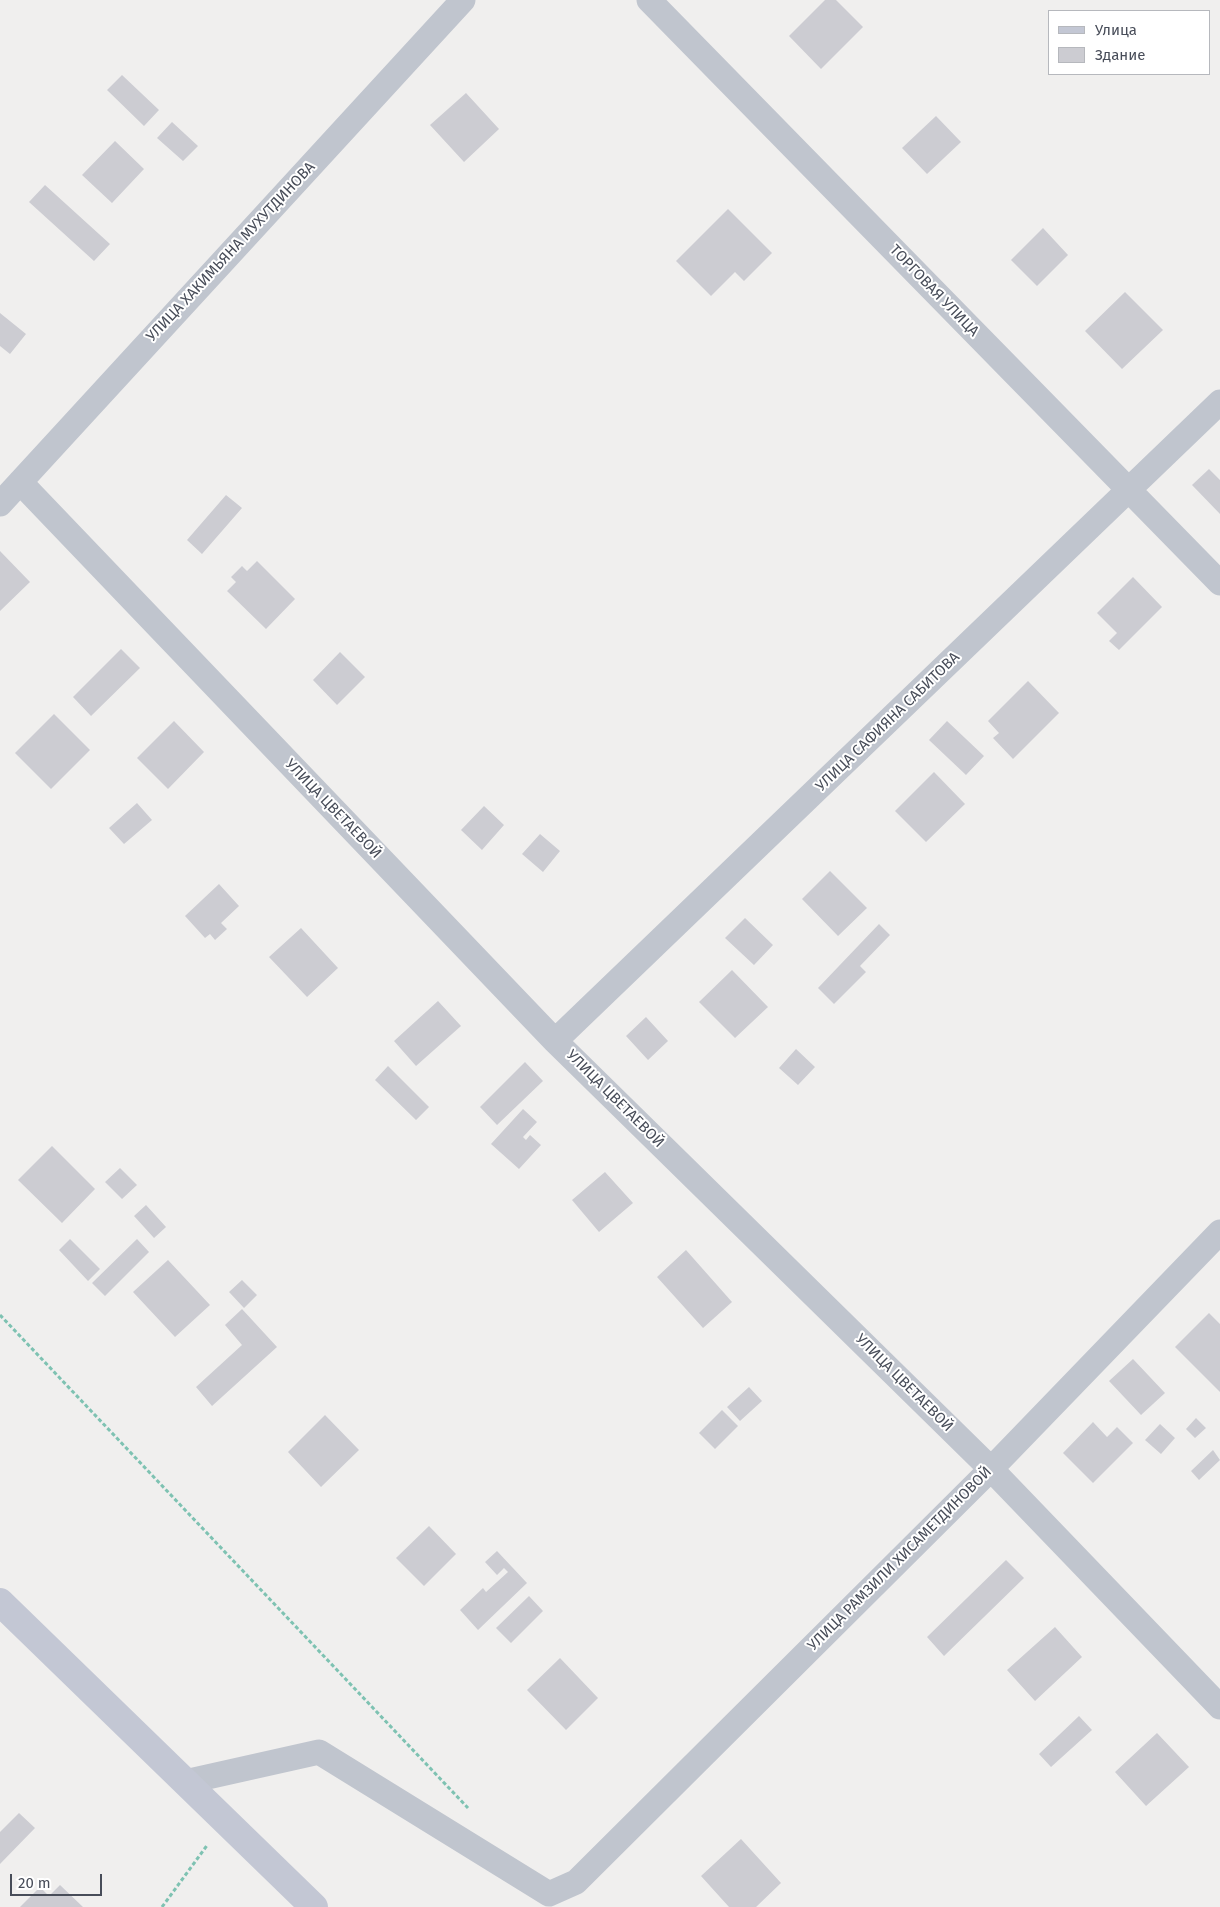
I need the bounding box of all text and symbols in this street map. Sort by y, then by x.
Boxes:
legend [1048,10,1210,75]
text: Улица [1095,21,1137,39]
text: Здание [1095,46,1145,64]
street label: УЛИЦА ХАКИМЬЯНА МУХУТДИНОВА [143,158,319,346]
street label: ТОРГОВАЯ УЛИЦА [886,241,982,341]
street label: УЛИЦА САФИЯНА САБИТОВА [812,649,964,795]
street label: УЛИЦА ЦВЕТАЕВОЙ [281,756,385,862]
street label: УЛИЦА ЦВЕТАЕВОЙ [562,1046,668,1152]
street label: УЛИЦА ЦВЕТАЕВОЙ [851,1330,957,1436]
street label: УЛИЦА РАМЗИЛИ ХИСАМЕТДИНОВОЙ [804,1463,996,1655]
scale bar [12,1864,105,1896]
text: 20 m [18,1874,51,1892]

